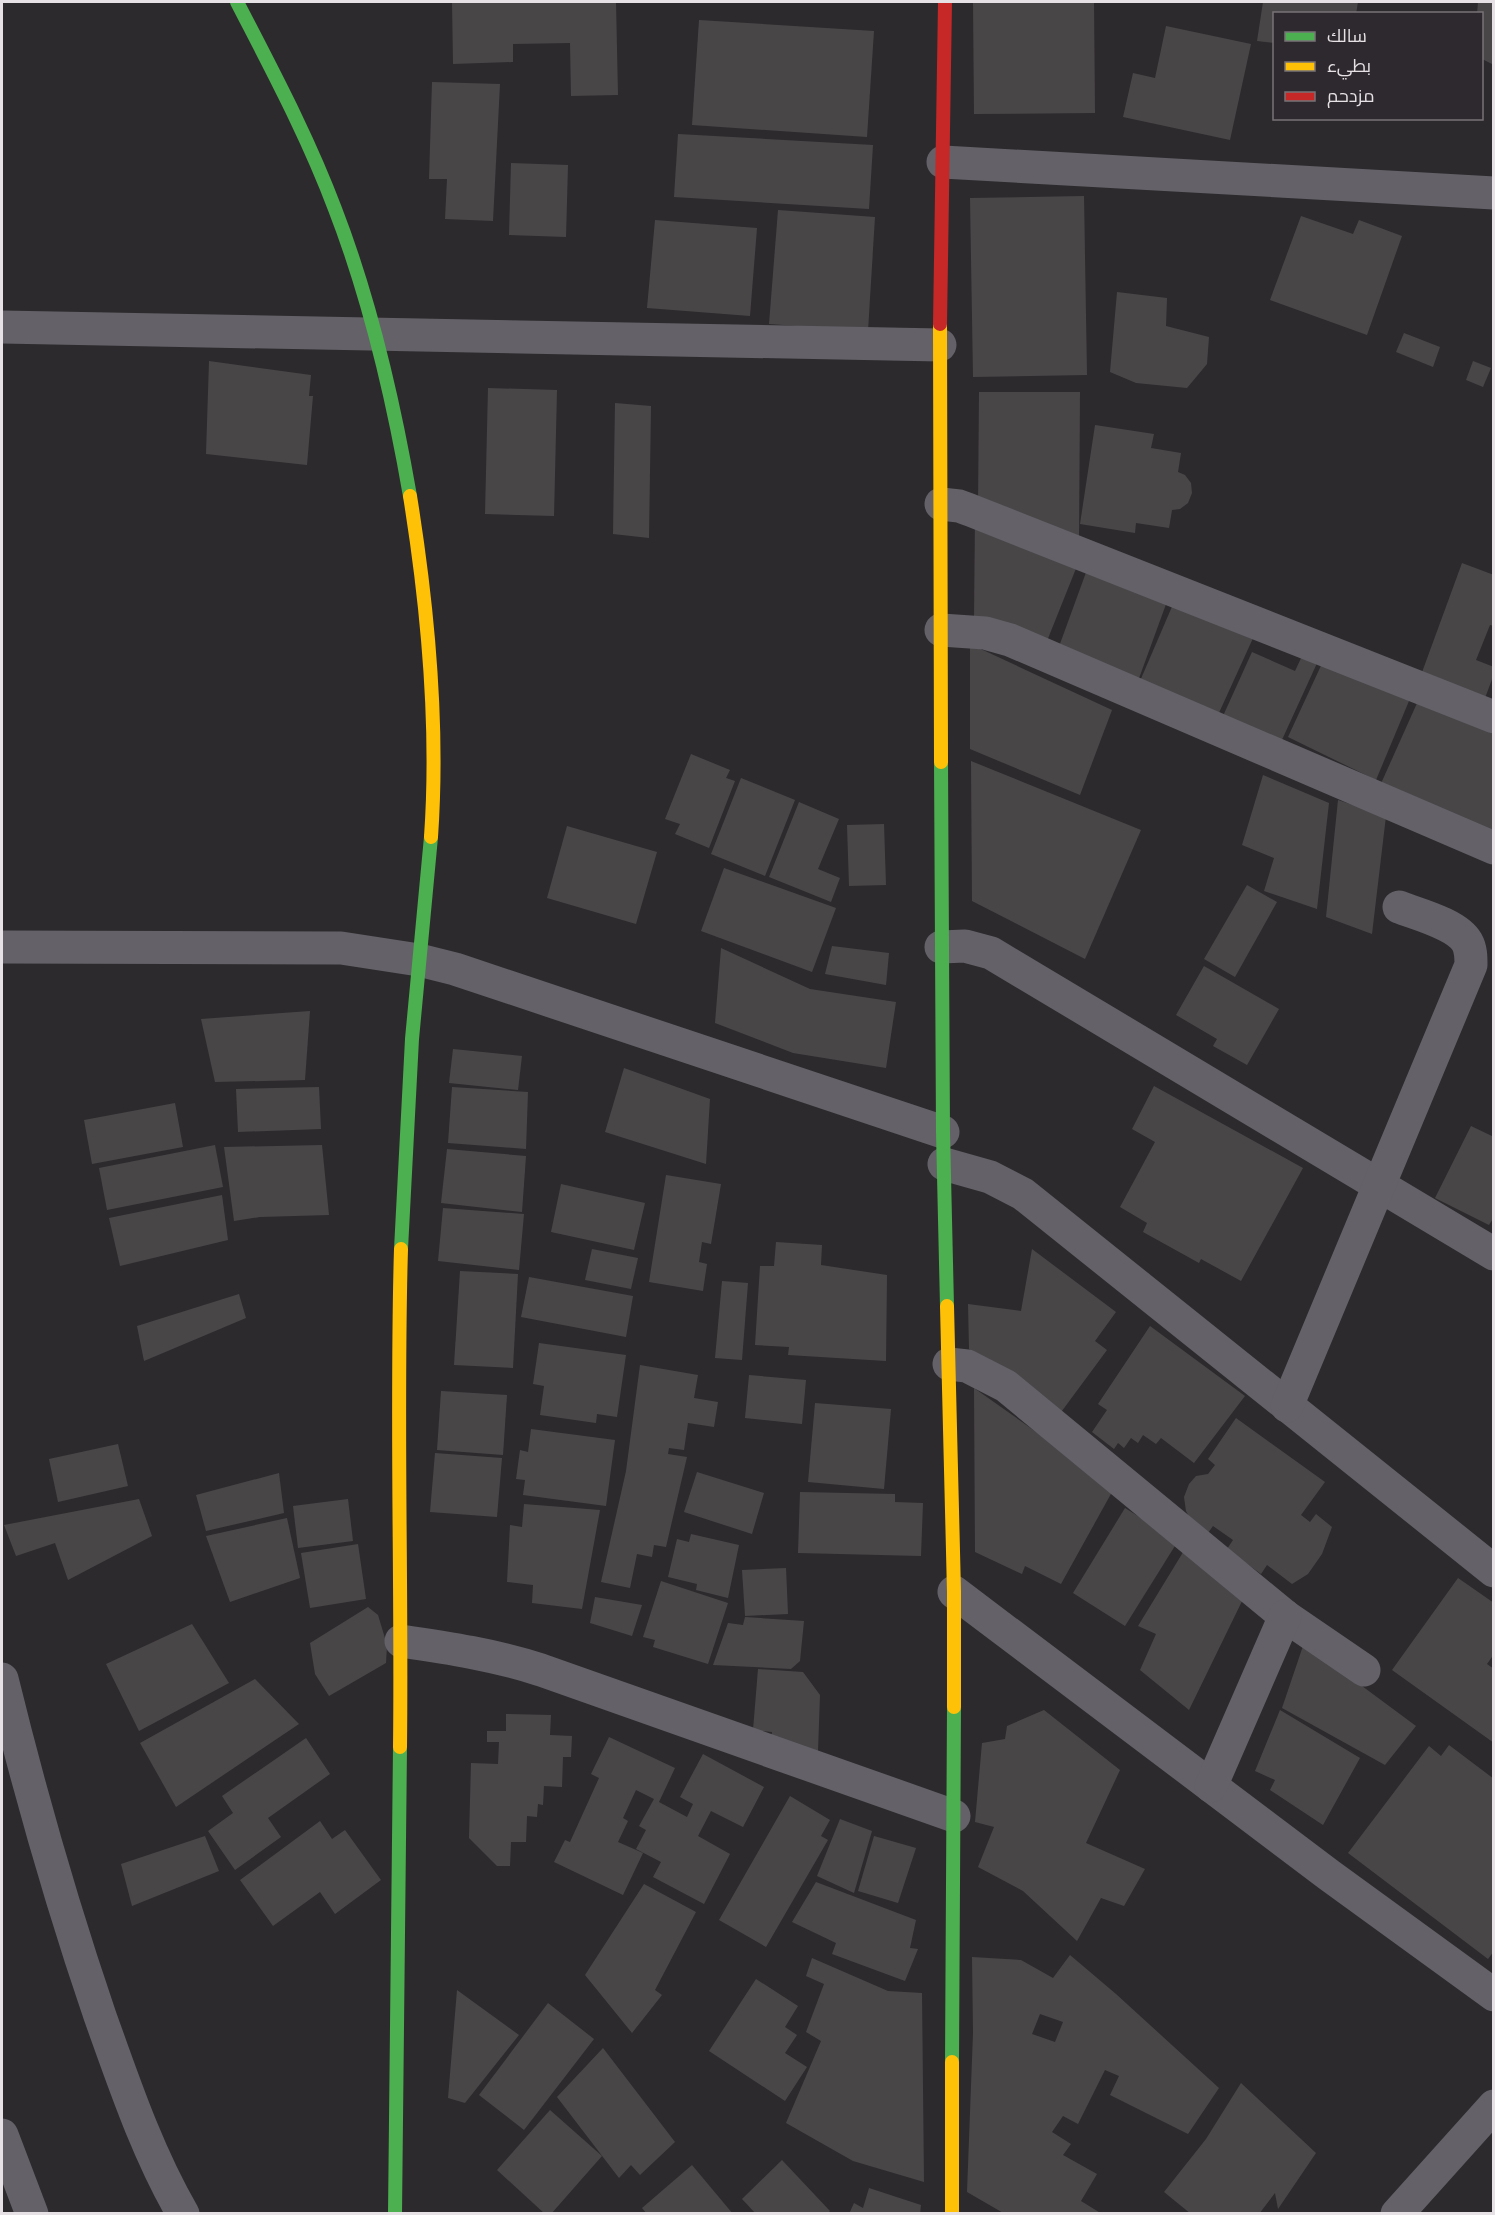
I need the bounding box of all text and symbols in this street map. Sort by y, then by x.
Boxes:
legend [1273,12,1483,120]
text: سالك [1327,24,1367,46]
text: بطيء [1327,54,1371,80]
text: مزدحم [1327,84,1375,108]

